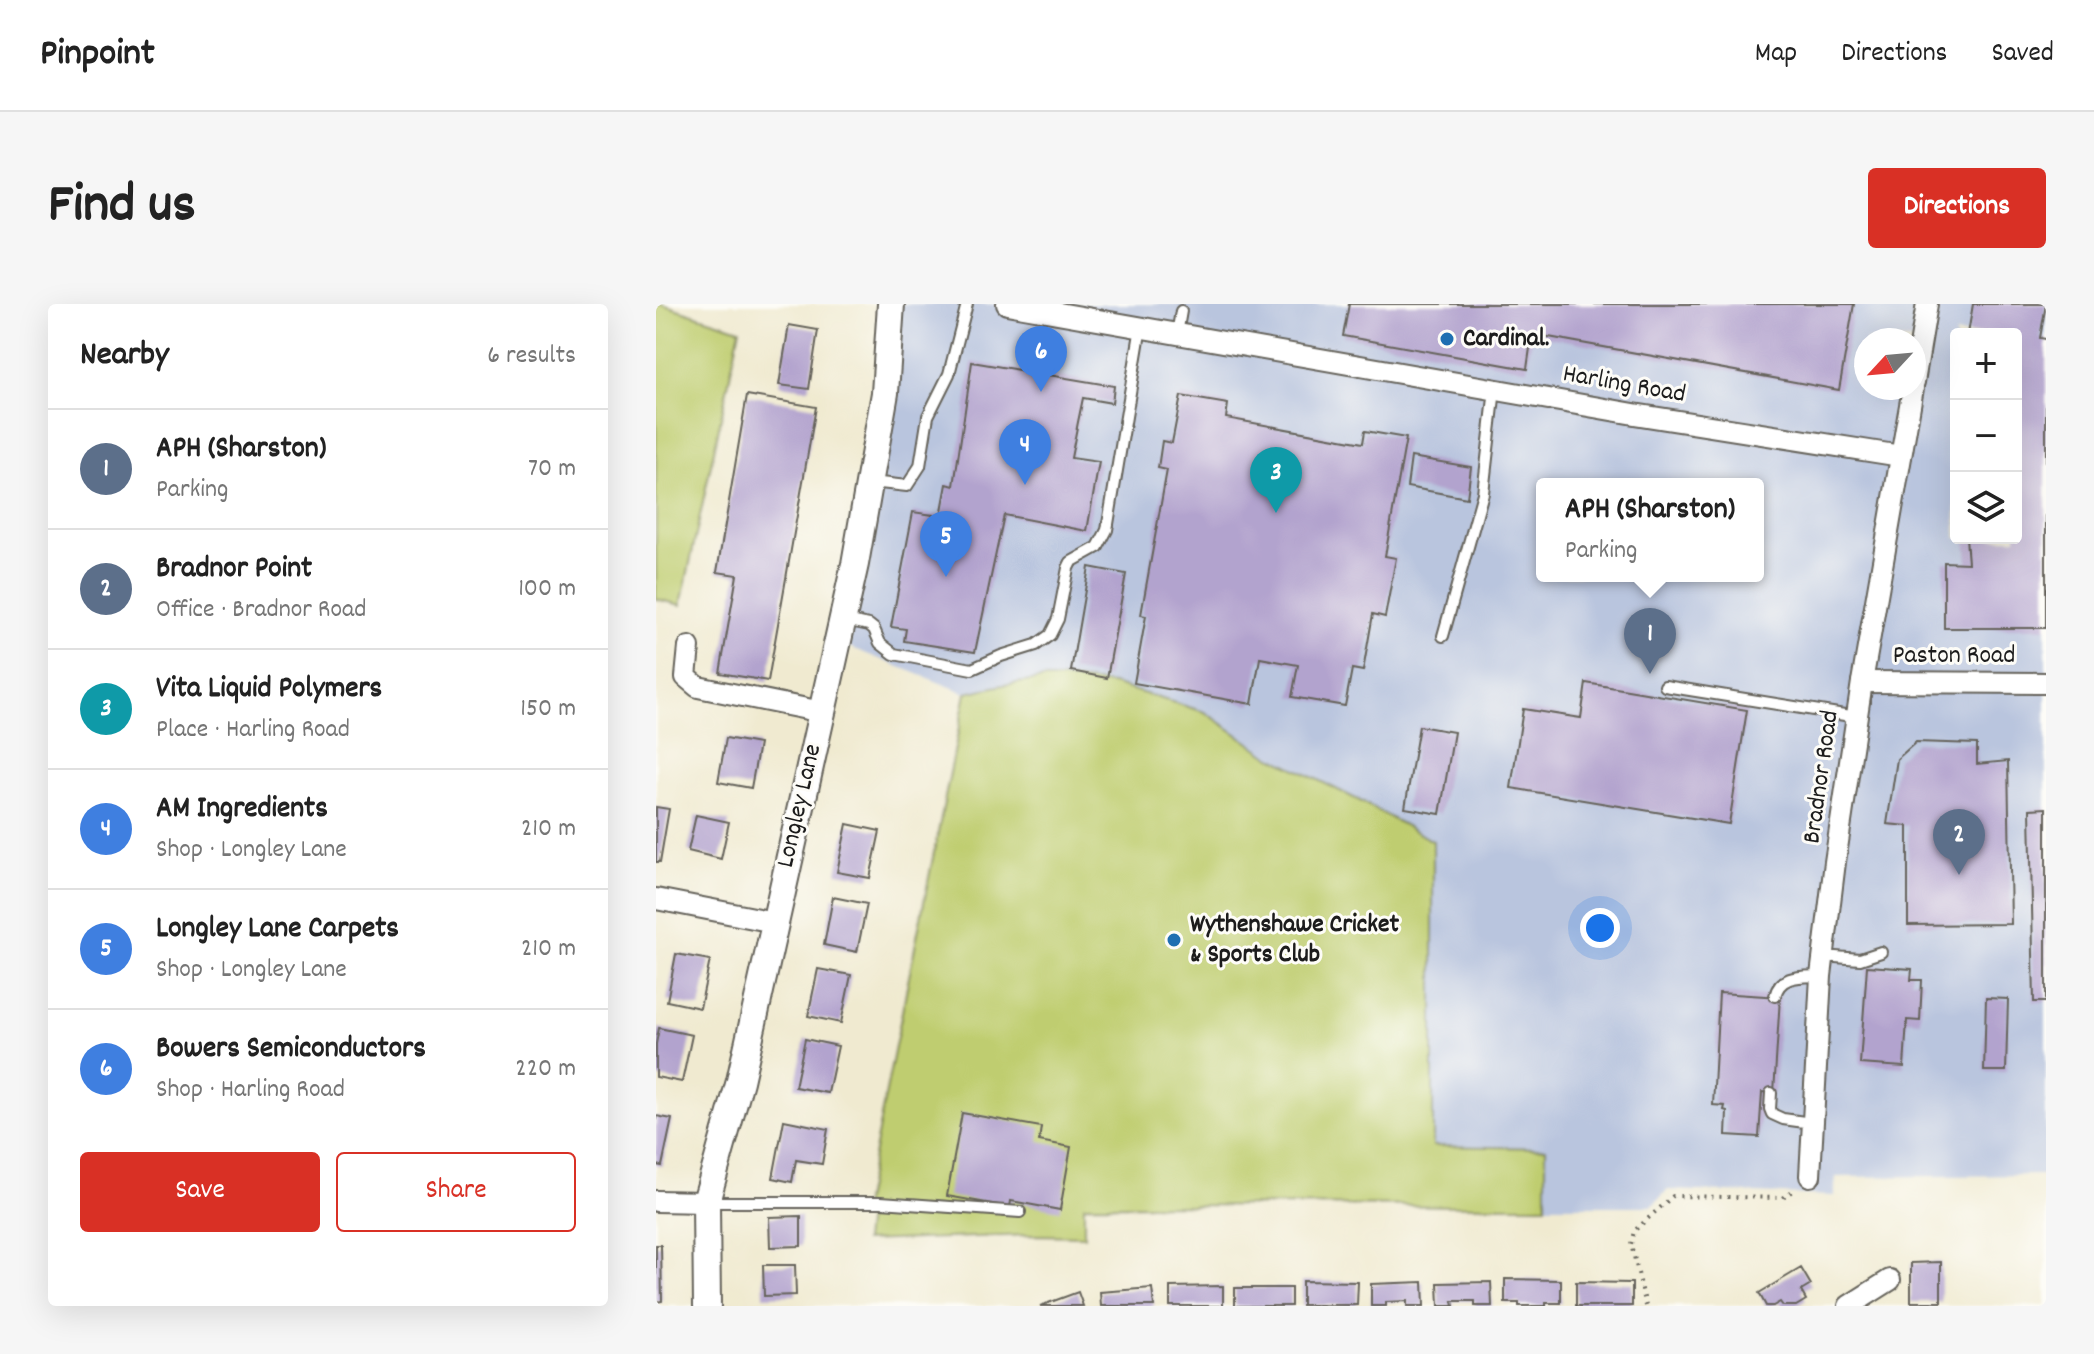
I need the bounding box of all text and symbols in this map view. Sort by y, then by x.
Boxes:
text: Pinpoint [40,28,155,83]
text: Map [1755,35,1797,75]
text: Directions [1841,35,1947,75]
text: Saved [1991,35,2054,75]
text: Find us [48,168,196,248]
button: Directions [1868,168,2046,248]
place label: Cardinal. [1463,321,1549,358]
pin: 6 [1015,326,1067,392]
north arrow [1854,328,1926,400]
map controls [1950,328,2022,544]
button: + [1950,328,2022,400]
marker: Cardinal. [1438,330,1456,348]
text: Nearby [80,332,169,381]
text: 6 results [487,338,576,375]
street label: Harling Road [1560,356,1688,414]
button: − [1950,400,2022,472]
pin: 4 [999,419,1051,485]
text: APH (Sharston) [156,429,326,472]
pin: 3 [1250,447,1302,513]
text: 1 [103,451,109,488]
text: 70 m [528,451,576,488]
text: Parking [156,472,228,509]
button: layers [1950,472,2022,544]
popup [1536,478,1764,582]
text: APH (Sharston) [1565,490,1735,533]
pin: 5 [920,511,972,577]
text: Parking [1565,533,1637,570]
text: Bradnor Point [156,549,312,592]
text: 2 [100,571,112,608]
text: 100 m [518,571,576,608]
text: Office · Bradnor Road [156,592,366,629]
pin: 1 [1624,608,1676,674]
street label: Paston Road [1893,638,2015,675]
text: Vita Liquid Polymers [156,669,382,712]
text: 3 [100,691,112,728]
text: 150 m [520,691,576,728]
street label: Bradnor Road [1794,708,1850,846]
text: Place · Harling Road [156,712,350,749]
street label: Longley Lane [768,740,832,872]
text: AM Ingredients [156,789,328,832]
pin: 2 [1933,809,1985,875]
text: 4 [101,811,111,848]
text: 210 m [521,811,576,848]
text: Shop · Longley Lane [156,832,347,869]
place label: Wythenshawe Cricket & Sports Club [1190,907,1399,974]
your location [1580,908,1620,948]
text: Longley Lane Carpets [156,909,399,952]
text: 5 [100,931,112,968]
text: 210 m [521,931,576,968]
marker: Wythenshawe Cricket & Sports Club [1165,931,1183,949]
text: Shop · Longley Lane [156,952,347,989]
text: Bowers Semiconductors [156,1029,426,1072]
text: 6 [100,1051,112,1088]
text: 220 m [515,1051,576,1088]
text: Shop · Harling Road [156,1072,345,1109]
button: Save [80,1152,320,1232]
button: Share [336,1152,576,1232]

